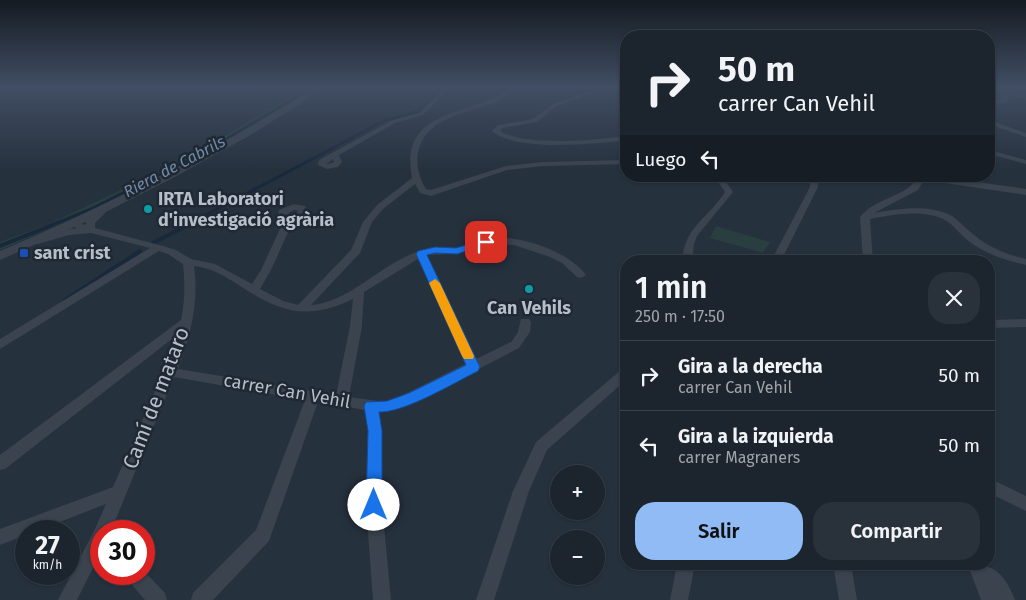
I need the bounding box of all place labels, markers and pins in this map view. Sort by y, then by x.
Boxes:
place label: IRTA Laboratori d'investigació agrària [158,188,334,231]
marker: IRTA Laboratori d'investigació agrària [142,203,154,215]
pin [465,221,507,263]
place label: sant crist [34,242,112,264]
marker: sant crist [18,247,30,259]
marker: Can Vehils [523,283,535,295]
place label: Can Vehils [487,297,571,319]

